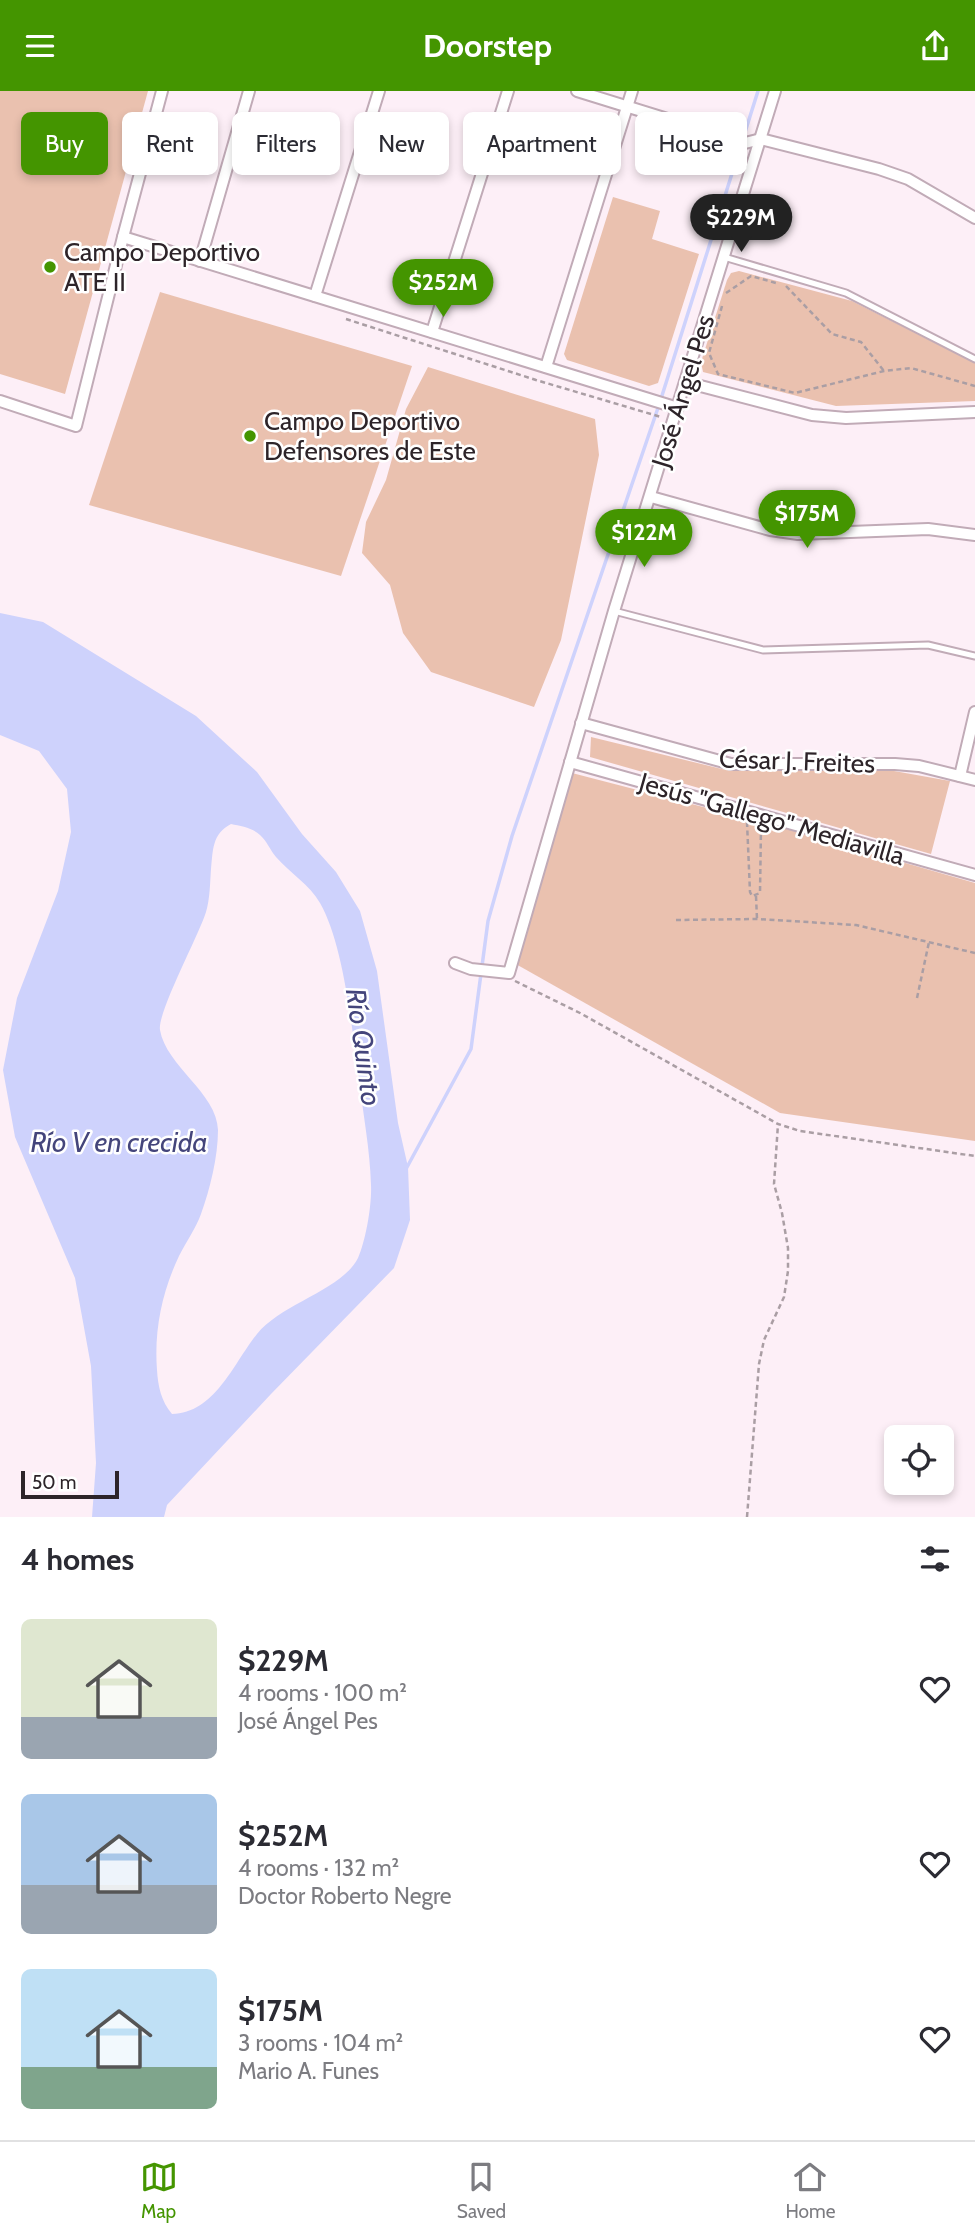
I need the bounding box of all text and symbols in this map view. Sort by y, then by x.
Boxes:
text: Doorstep [423,26,552,65]
icon: menu [21,27,59,65]
icon: share [916,27,954,65]
chip: Buy [21,112,108,175]
chip: Rent [122,112,218,175]
chip: Filters [232,112,340,175]
chip: New [354,112,449,175]
chip: Apartment [463,112,621,175]
chip: House [635,112,747,175]
pin: $229M [692,195,790,254]
text: $229M [706,203,776,231]
place label: Campo Deportivo ATE II [64,236,260,298]
marker: Campo Deportivo ATE II [42,259,58,275]
pin: $252M [394,259,492,319]
text: $252M [408,268,478,296]
street label: José Ángel Pes [644,311,721,472]
place label: Campo Deportivo Defensores de Este [264,405,476,467]
marker: Campo Deportivo Defensores de Este [242,428,258,444]
pin: $175M [758,491,856,550]
text: $175M [774,499,840,527]
pin: $122M [595,510,693,569]
text: $122M [611,518,677,546]
street label: César J. Freites [718,742,876,780]
street label: Jesús "Gallego" Mediavilla [635,766,909,872]
water label: Río Quinto [339,986,389,1108]
water label: Río V en crecida [30,1125,208,1159]
map controls [884,1425,954,1495]
button: locate [884,1425,954,1495]
scale bar [21,1468,119,1500]
text: 50 m [32,1471,76,1494]
icon: filters [916,1540,954,1578]
text: 4 homes [21,1541,134,1578]
text: $229M [238,1642,329,1679]
icon: home [77,1647,161,1731]
icon: heart [916,1670,954,1708]
text: 4 rooms · 100 m² [238,1679,407,1707]
text: José Ángel Pes [238,1707,378,1735]
text: $252M [238,1817,328,1854]
icon: home [77,1822,161,1906]
icon: heart [916,1845,954,1883]
text: 4 rooms · 132 m² [238,1854,399,1882]
text: Doctor Roberto Negre [238,1882,452,1910]
text: $175M [238,1992,323,2029]
icon: home [77,1997,161,2081]
icon: heart [916,2020,954,2058]
text: 3 rooms · 104 m² [238,2029,403,2057]
text: Mario A. Funes [238,2057,379,2085]
tab: Map [140,2158,178,2223]
tab: Saved [457,2158,506,2223]
tab: Home [785,2158,835,2223]

